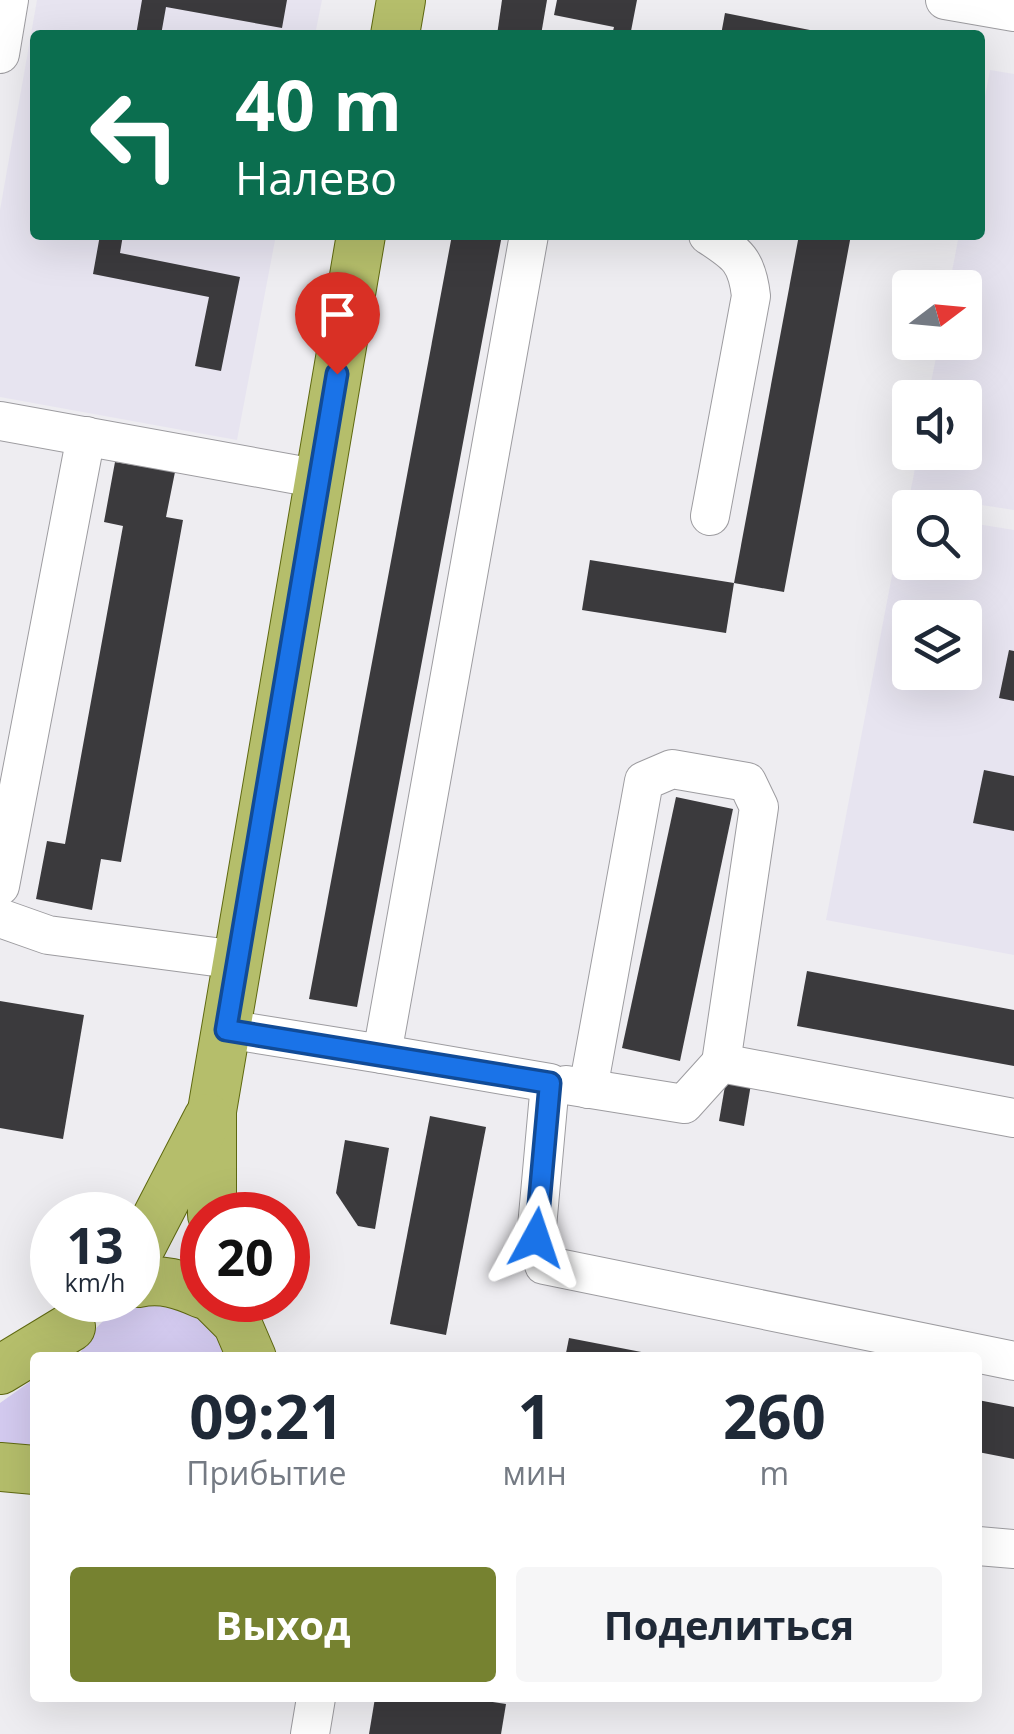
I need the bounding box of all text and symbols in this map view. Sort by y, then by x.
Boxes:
text: 40 m [235,56,402,152]
icon: left [70,70,200,200]
text: Налево [235,147,397,208]
north arrow [892,270,982,360]
map controls [892,270,982,690]
pin [295,272,380,375]
icon: arrive [310,287,365,342]
button: sound [892,380,982,470]
button: search [892,490,982,580]
button: layers [892,600,982,690]
position arrow [484,1186,588,1290]
speed limit sign: 20 [180,1192,310,1322]
text: 13 [66,1211,124,1279]
text: km/h [65,1265,125,1299]
text: 09:21 [189,1375,343,1457]
text: 1 [517,1375,552,1457]
text: 260 [723,1375,826,1457]
text: Прибытие [186,1451,346,1494]
text: мин [503,1451,567,1494]
text: m [760,1451,789,1494]
button: Выход [70,1567,496,1682]
button: Поделиться [516,1567,942,1682]

